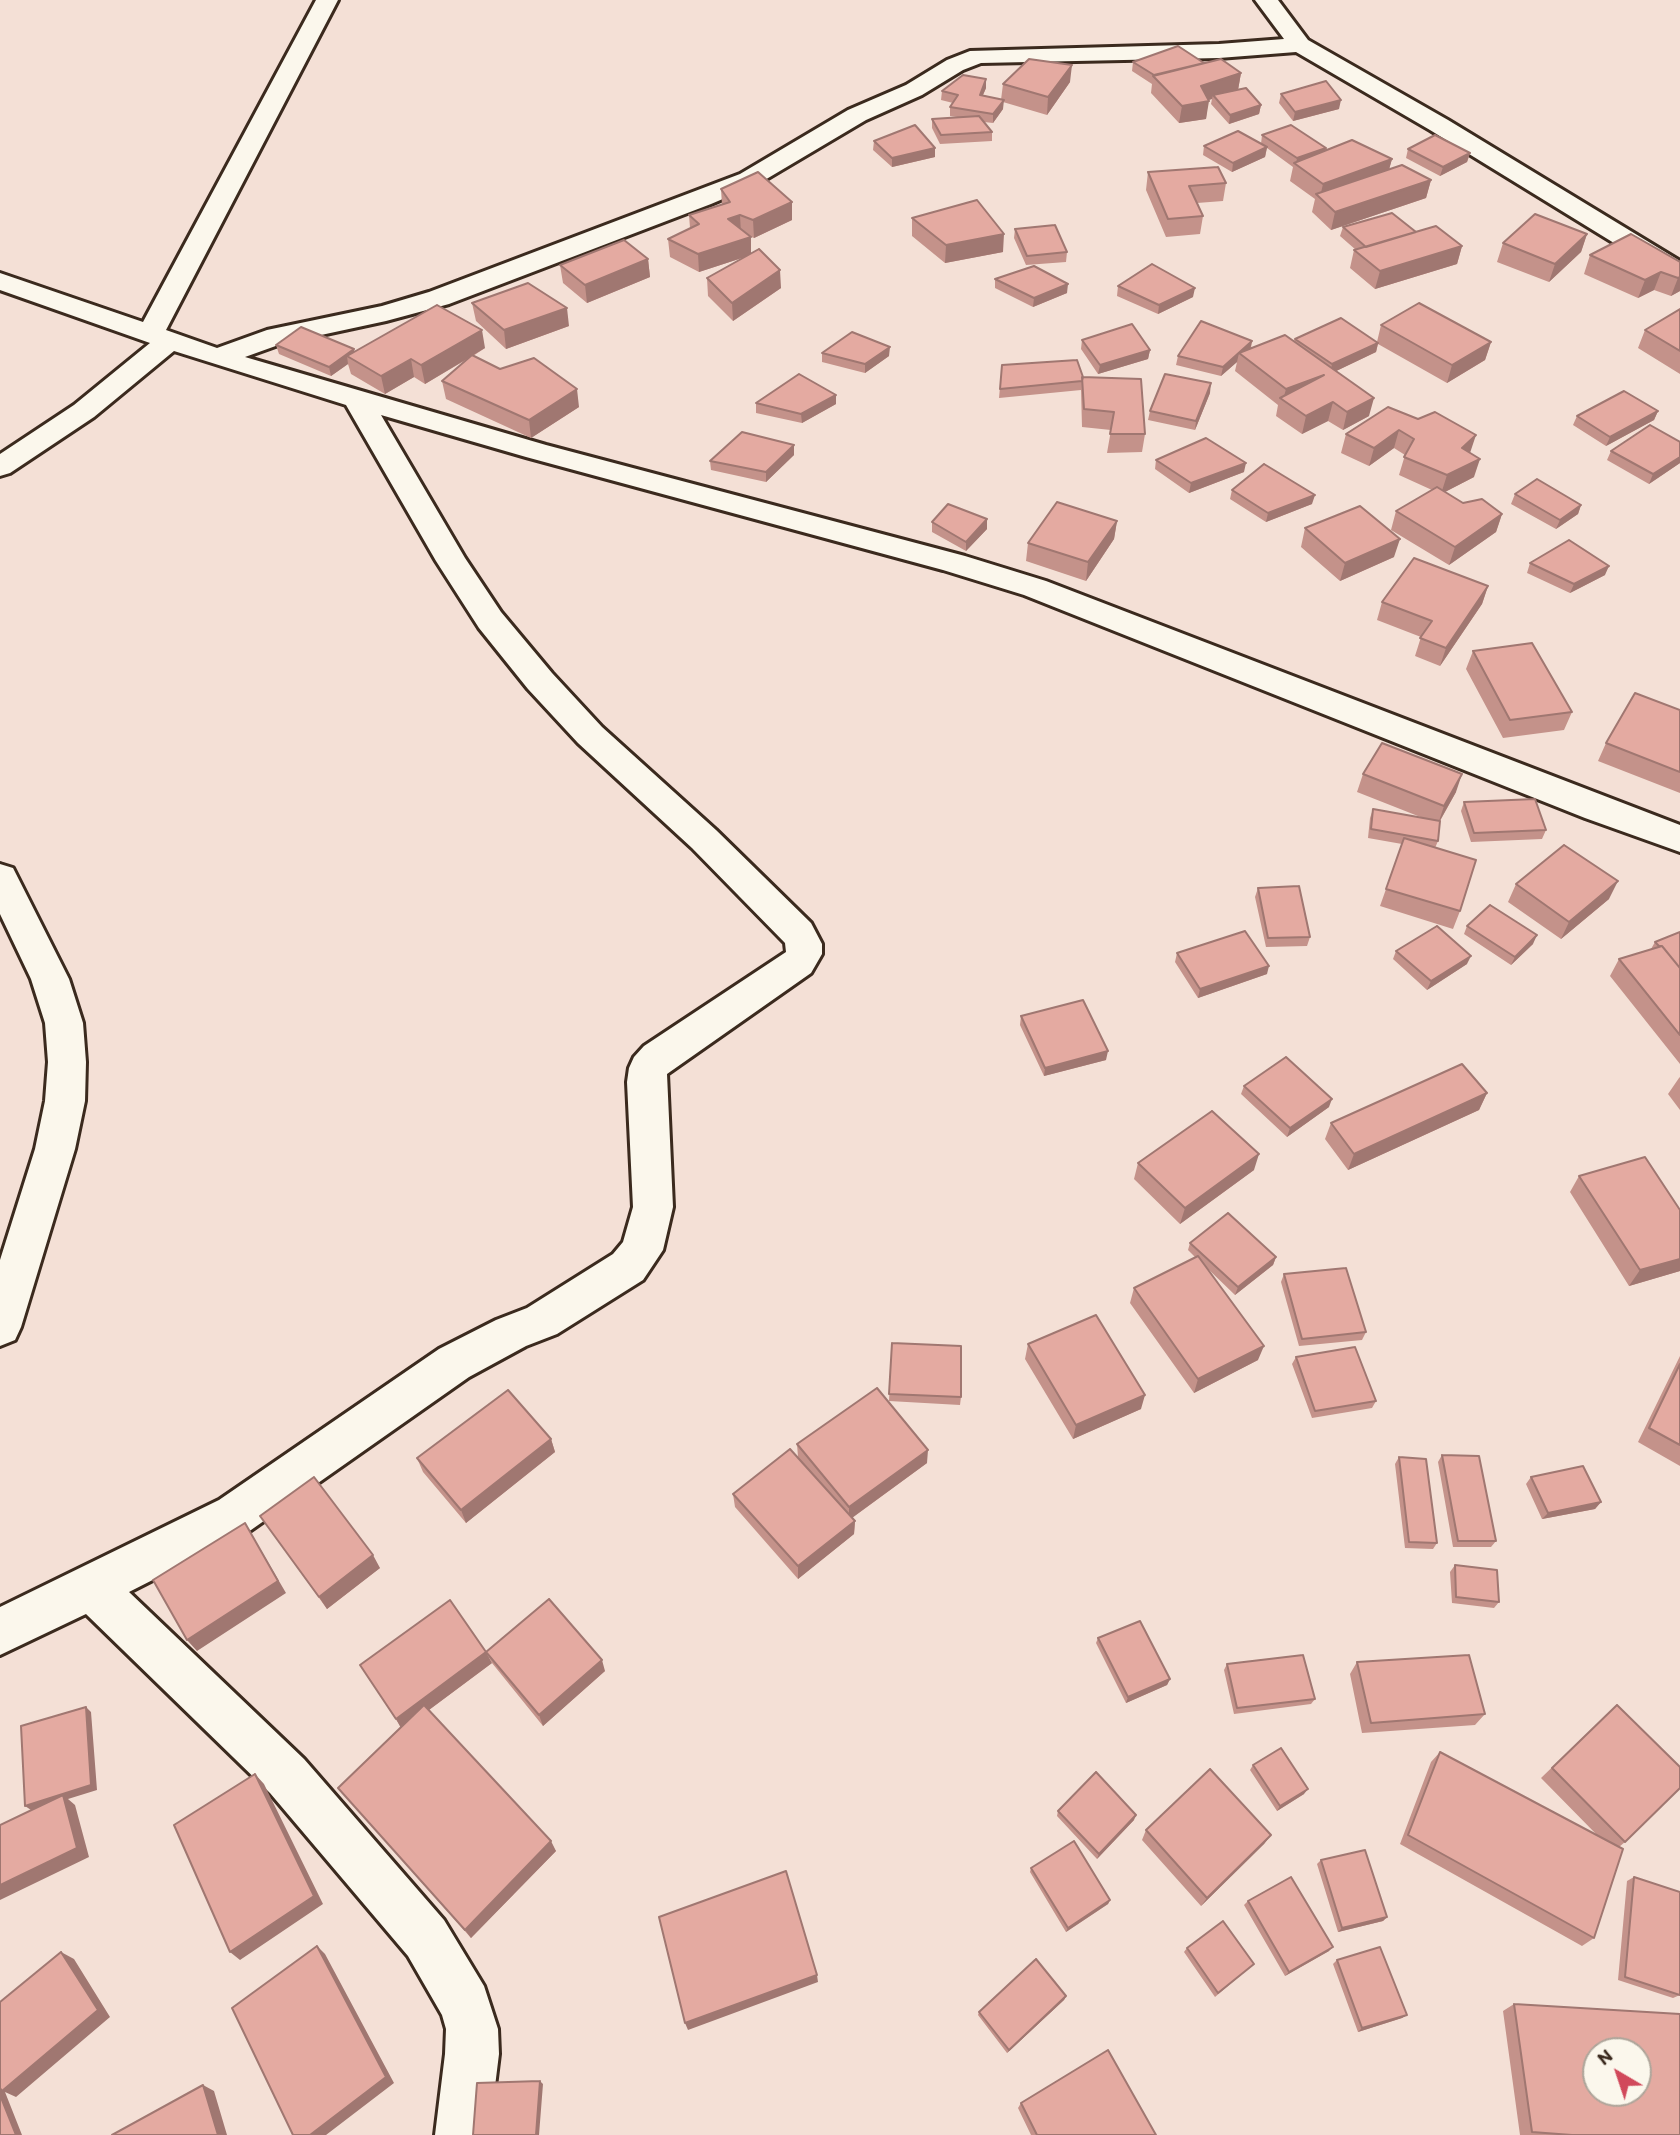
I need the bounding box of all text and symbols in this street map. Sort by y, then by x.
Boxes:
north arrow [1582,2037,1652,2107]
text: N [1593,2044,1617,2070]

